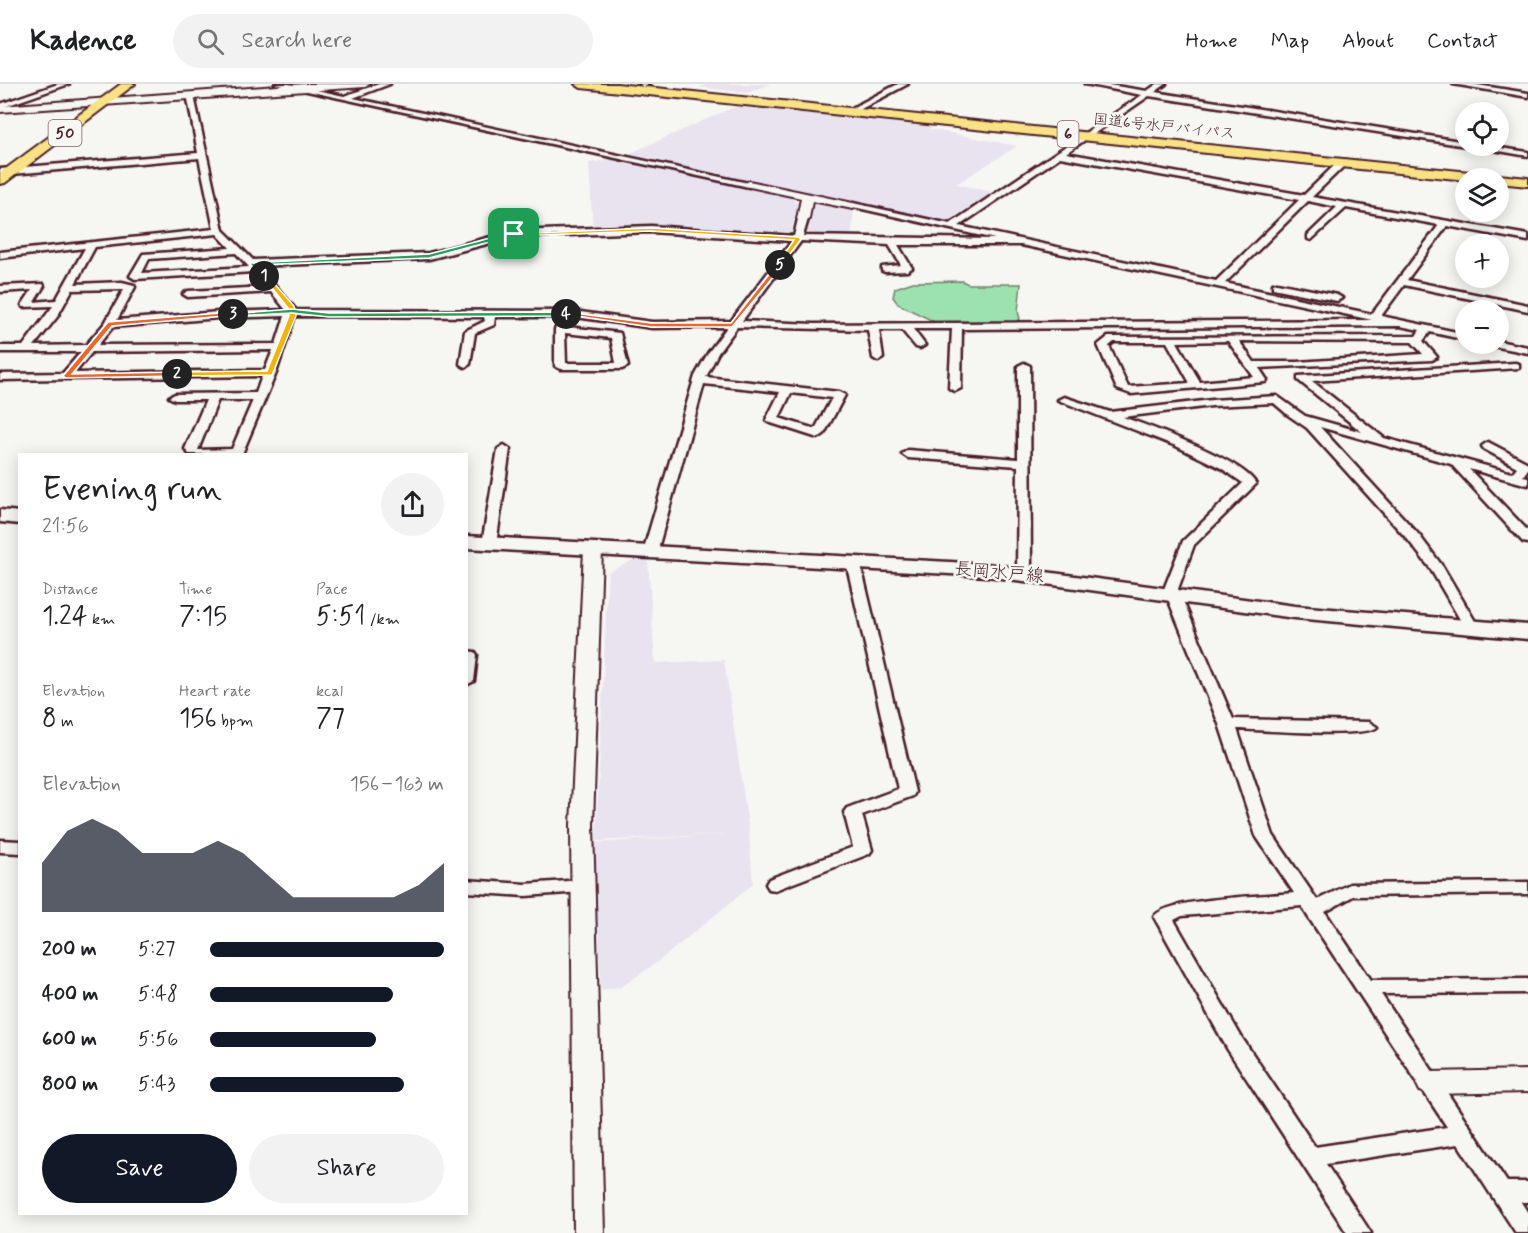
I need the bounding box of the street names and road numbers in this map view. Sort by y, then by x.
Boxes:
street label: 国道6号水戸バイパス [1092,110,1236,144]
road number: 50 [48,120,82,146]
road number: 6 [1058,121,1078,147]
street label: 長岡水戸線 [953,557,1045,589]

